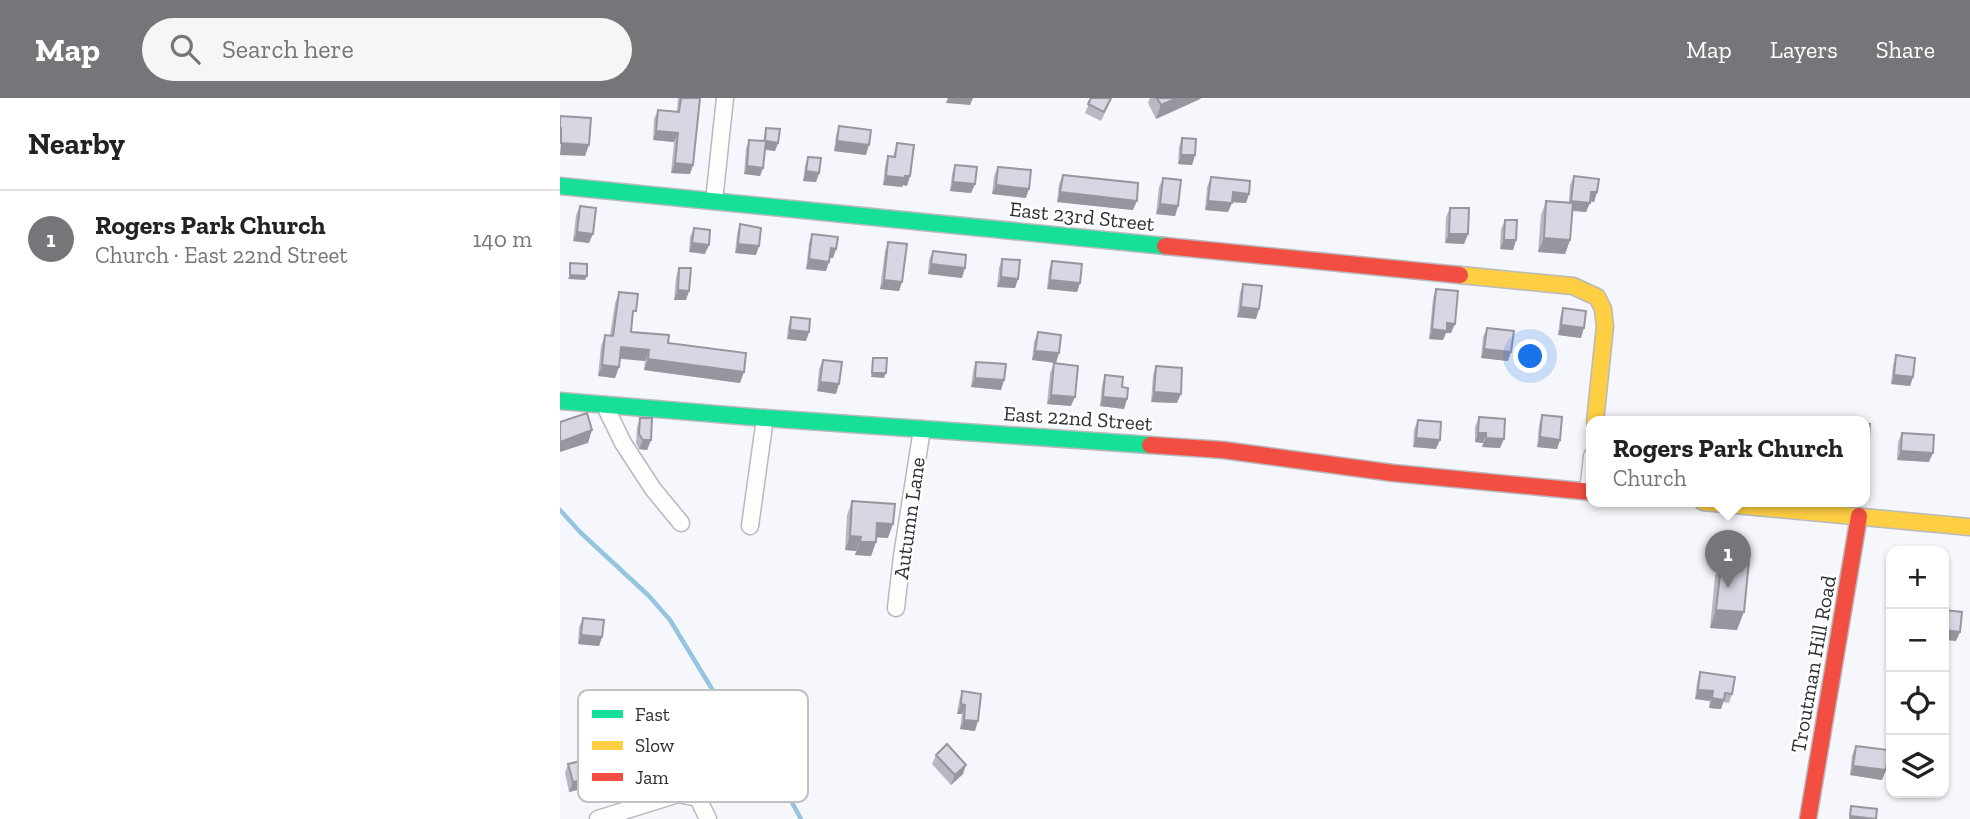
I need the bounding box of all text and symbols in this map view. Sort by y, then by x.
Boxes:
search box [142,18,632,81]
text: Map [35,30,100,69]
icon: search [166,30,204,68]
text: Search here [222,33,354,65]
text: Map [1686,35,1732,64]
text: Layers [1770,35,1838,64]
text: Share [1876,35,1935,64]
text: Nearby [28,126,125,162]
street label: East 23rd Street [1008,196,1156,236]
text: Rogers Park Church [95,209,326,241]
text: 1 [46,225,56,253]
text: 140 m [472,225,532,253]
text: Church · East 22nd Street [95,241,348,269]
your location [1513,339,1547,373]
street label: East 22nd Street [1003,400,1154,436]
popup [1586,416,1870,507]
text: Rogers Park Church [1613,432,1843,464]
street label: Autumn Lane [888,455,930,581]
text: Church [1613,464,1687,492]
pin: 1 [1705,530,1751,588]
map controls [1886,546,1949,798]
button: + [1886,546,1949,609]
street label: Troutman Hill Road [1785,573,1841,755]
button: − [1886,609,1949,672]
button: locate [1886,672,1949,735]
legend [578,690,808,802]
text: Fast [635,703,670,726]
text: Slow [635,734,675,757]
button: layers [1886,735,1949,798]
text: Jam [635,766,669,789]

